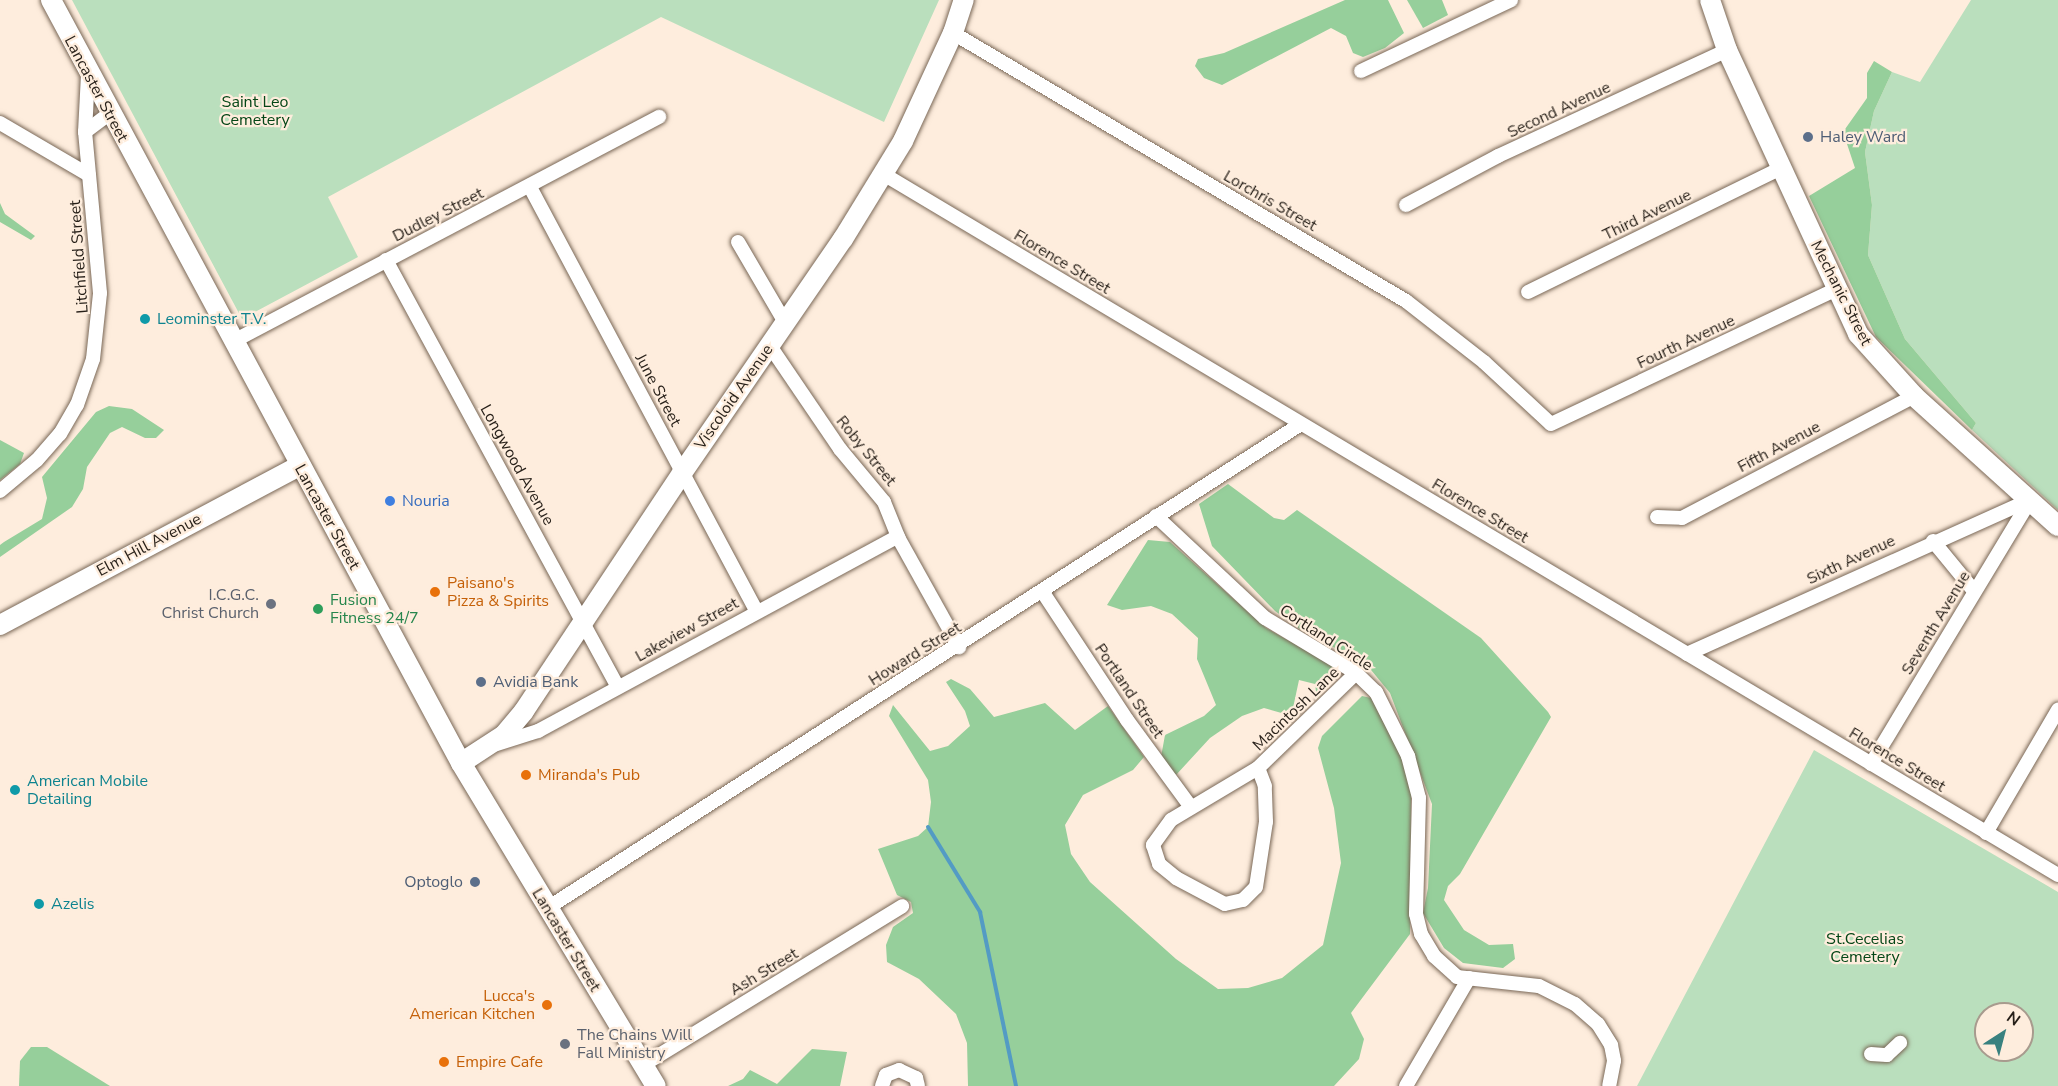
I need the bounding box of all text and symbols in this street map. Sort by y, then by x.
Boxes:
street label: Lancaster Street [60,33,132,145]
street label: Second Avenue [1504,78,1614,142]
park label: Saint Leo Cemetery [220,92,290,130]
place label: Haley Ward [1820,127,1906,147]
marker: Haley Ward [1801,130,1815,144]
street label: Lorchris Street [1220,167,1320,235]
street label: Dudley Street [389,184,487,246]
street label: Third Avenue [1600,185,1694,245]
street label: Litchfield Street [65,200,93,314]
street label: Florence Street [1010,226,1114,298]
street label: Mechanic Street [1806,237,1876,349]
place label: Leominster T.V. [157,309,266,329]
street label: Fourth Avenue [1634,311,1738,373]
marker: Leominster T.V. [138,312,152,326]
street label: Viscoloid Avenue [691,341,777,453]
street label: June Street [631,350,685,430]
street label: Longwood Avenue [476,401,558,529]
street label: Roby Street [832,412,900,490]
street label: Fifth Avenue [1734,417,1824,477]
street label: Lancaster Street [290,461,364,573]
street label: Florence Street [1428,475,1532,547]
place label: Nouria [402,491,450,511]
marker: Nouria [383,494,397,508]
street label: Elm Hill Avenue [93,509,205,581]
street label: Sixth Avenue [1804,531,1898,589]
street label: Seventh Avenue [1898,568,1974,678]
place label: Paisano's Pizza & Spirits [447,573,549,611]
place label: I.C.G.C. Christ Church [161,585,259,623]
marker: Paisano's Pizza & Spirits [428,585,442,599]
place label: Fusion Fitness 24/7 [330,590,419,628]
street label: Lakeview Street [632,594,742,666]
marker: I.C.G.C. Christ Church [264,597,278,611]
street label: Cortland Circle [1276,601,1376,675]
marker: Fusion Fitness 24/7 [311,602,325,616]
street label: Howard Street [865,618,965,690]
street label: Portland Street [1090,640,1168,742]
street label: Macintosh Lane [1249,663,1343,755]
place label: Avidia Bank [493,672,578,692]
marker: Avidia Bank [474,675,488,689]
street label: Florence Street [1845,724,1949,796]
place label: Miranda's Pub [538,765,640,785]
marker: Miranda's Pub [519,768,533,782]
place label: American Mobile Detailing [27,771,148,809]
marker: American Mobile Detailing [8,783,22,797]
place label: Optoglo [404,872,463,892]
marker: Optoglo [468,875,482,889]
street label: Lancaster Street [528,885,604,995]
place label: Azelis [51,894,95,914]
marker: Azelis [32,897,46,911]
park label: St.Cecelias Cemetery [1826,929,1904,967]
street label: Ash Street [726,944,802,1000]
place label: Lucca's American Kitchen [409,986,535,1024]
marker: Lucca's American Kitchen [540,998,554,1012]
north arrow [1974,1002,2034,1062]
text: N [2002,1007,2025,1031]
place label: The Chains Will Fall Ministry [577,1025,692,1063]
marker: The Chains Will Fall Ministry [558,1037,572,1051]
place label: Empire Cafe [456,1052,543,1072]
marker: Empire Cafe [437,1055,451,1069]

